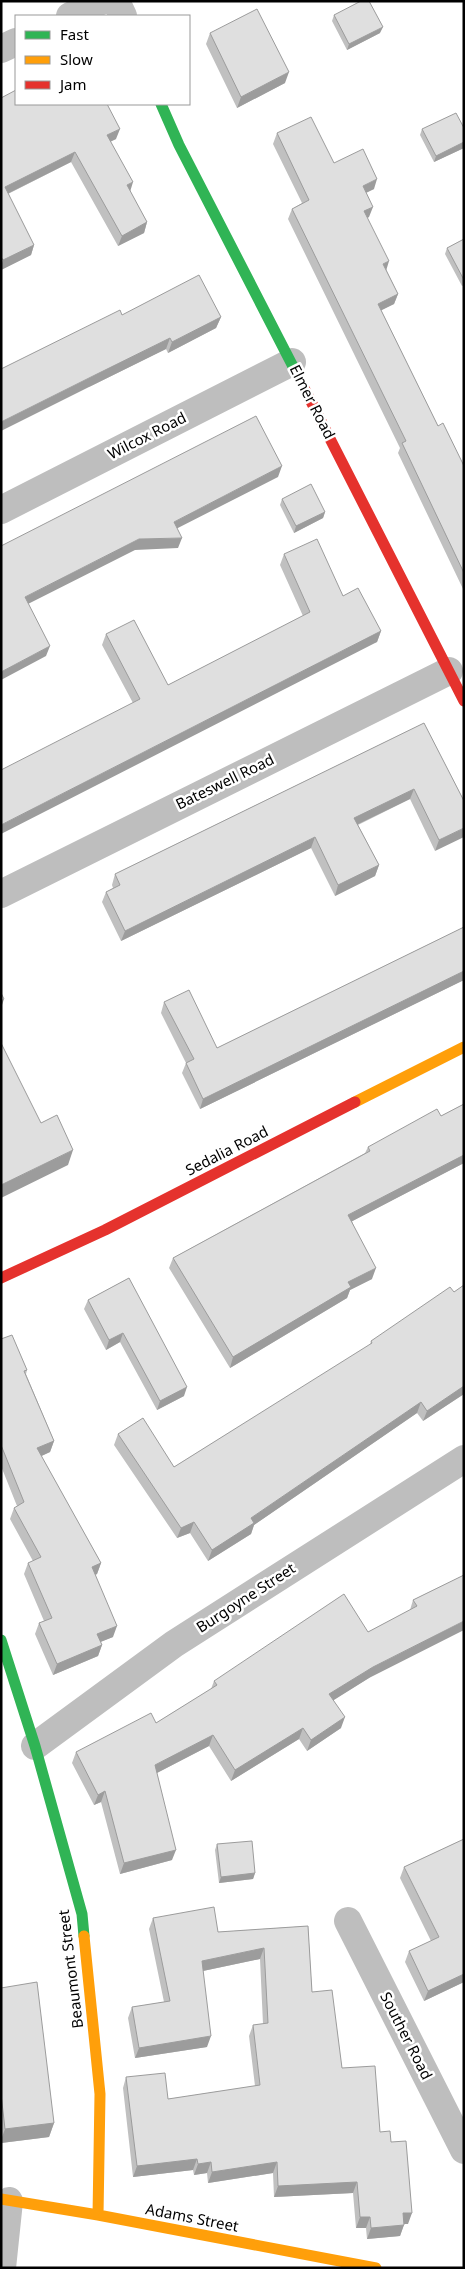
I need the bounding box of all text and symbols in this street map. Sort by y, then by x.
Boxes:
legend [15,15,190,105]
text: Fast [60,24,89,44]
text: Slow [60,49,93,69]
text: Jam [58,74,87,94]
street label: Elmer Road [286,361,340,442]
street label: Wilcox Road [104,407,189,463]
street label: Bateswell Road [172,749,277,814]
street label: Sedalia Road [182,1121,271,1180]
street label: Burgoyne Street [192,1557,299,1637]
street label: Beaumont Street [53,1908,87,2030]
street label: Souther Road [376,1988,438,2083]
street label: Adams Street [144,2198,241,2236]

